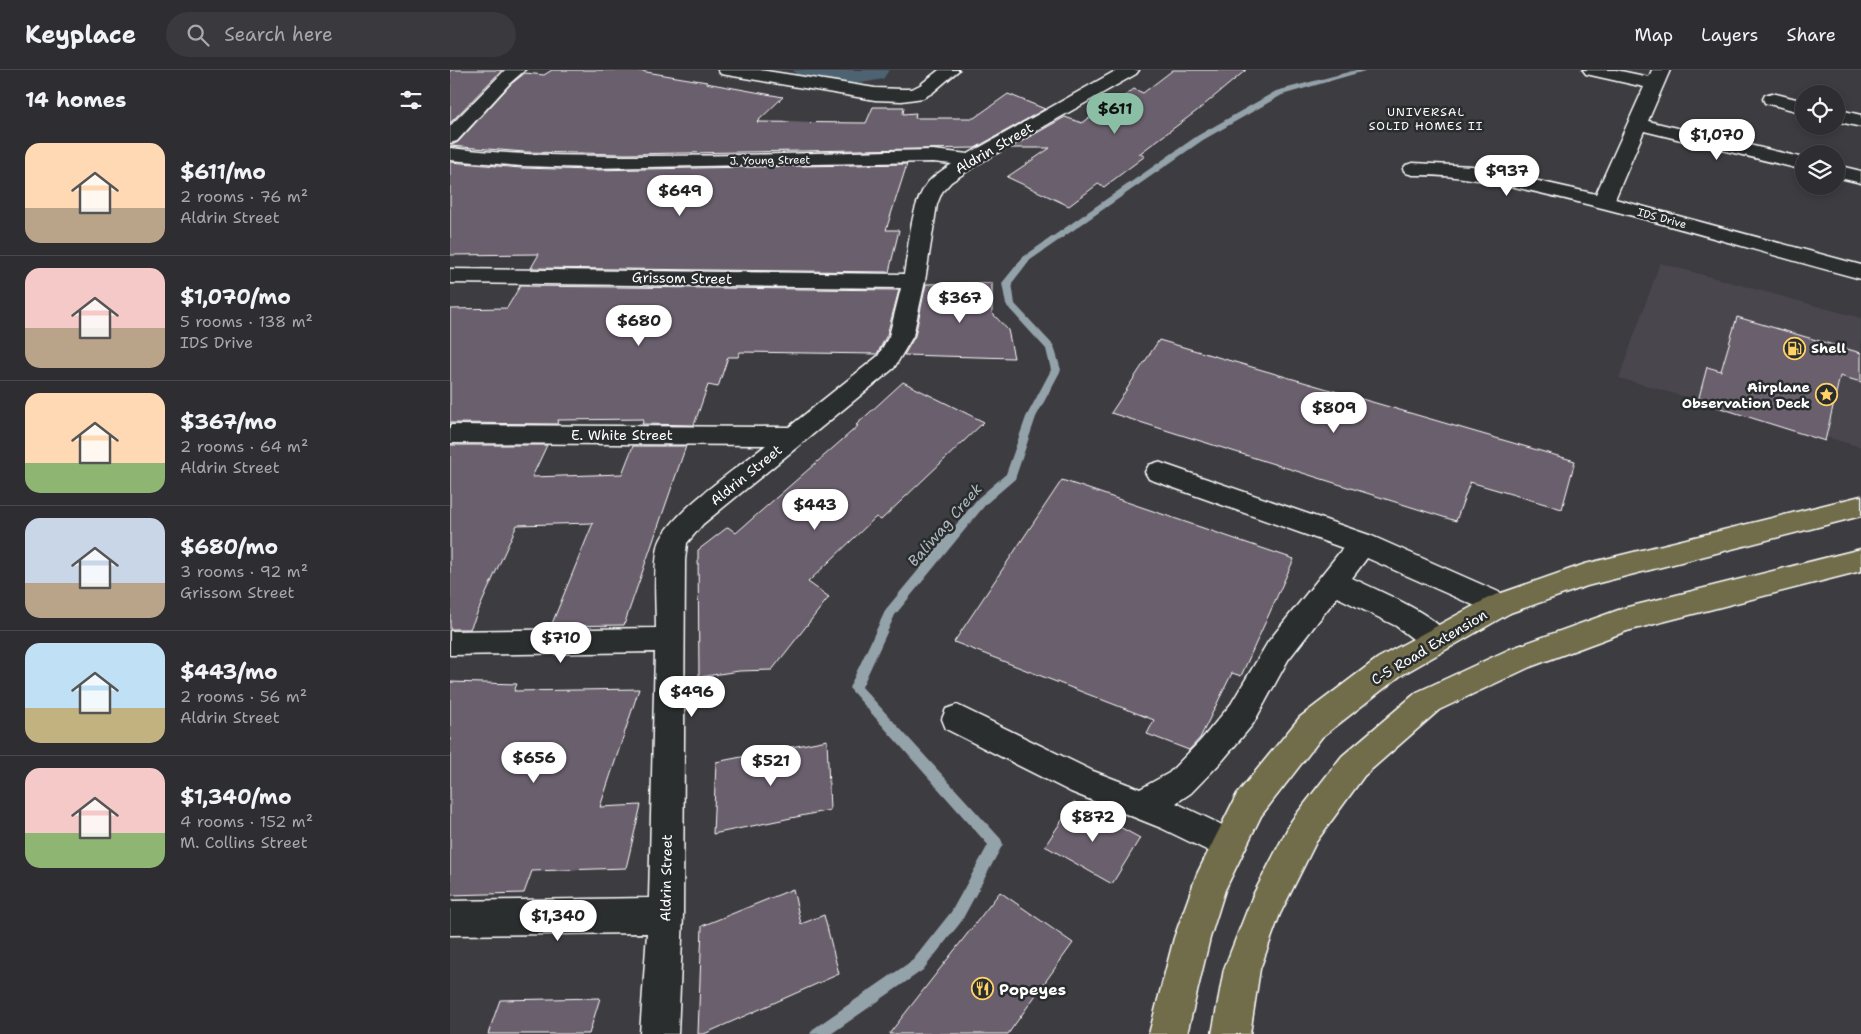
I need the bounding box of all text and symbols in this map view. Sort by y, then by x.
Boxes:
search box [166,12,516,57]
text: Keyplace [25,19,136,51]
icon: search [184,21,212,49]
text: Search here [224,22,333,47]
text: Map [1635,23,1673,47]
text: Layers [1701,23,1758,47]
text: Share [1786,23,1836,47]
map controls [1795,85,1845,195]
button: locate [1795,85,1845,135]
text: 14 homes [25,86,126,114]
icon: filters [397,86,425,114]
pin: $611 [1085,92,1145,135]
text: $611 [1097,98,1133,119]
district label: UNIVERSAL SOLID HOMES II [1369,104,1483,134]
street label: Aldrin Street [952,118,1036,178]
pin: $1,070 [1676,118,1758,161]
text: $1,070 [1690,124,1744,145]
button: layers [1795,145,1845,195]
street label: J. Young Street [730,152,811,169]
pin: $937 [1477,154,1537,197]
text: $611/mo [180,158,266,186]
text: $937 [1485,160,1529,181]
icon: home [65,163,125,223]
pin: $649 [650,174,710,217]
text: $649 [658,180,702,201]
text: 2 rooms · 76 m² [180,186,308,207]
street label: IDS Drive [1636,205,1688,232]
text: Aldrin Street [180,207,280,228]
street label: Grissom Street [632,268,732,288]
pin: $367 [930,282,990,324]
text: $1,070/mo [180,283,291,311]
text: $367 [938,287,982,308]
icon: home [65,288,125,348]
pin: $680 [609,304,669,347]
text: $680 [617,310,661,331]
text: 5 rooms · 138 m² [180,311,313,332]
text: IDS Drive [180,332,253,353]
fuel station icon: Shell [1783,336,1807,360]
place label: Shell [1811,339,1846,357]
place label: Airplane Observation Deck [1682,378,1810,412]
place icon: Airplane Observation Deck [1814,383,1838,407]
pin: $809 [1304,392,1364,434]
text: $809 [1312,397,1356,418]
text: $367/mo [180,408,277,436]
icon: home [65,413,125,473]
street label: E. White Street [571,426,673,444]
text: 2 rooms · 64 m² [180,436,308,457]
street label: Aldrin Street [706,441,786,509]
text: Aldrin Street [180,457,280,478]
water label: Baliwag Creek [903,479,987,571]
pin: $443 [785,488,845,531]
text: $443 [793,494,837,515]
text: $680/mo [180,533,278,561]
icon: home [65,538,125,598]
text: 3 rooms · 92 m² [180,561,308,582]
text: Grissom Street [180,582,295,603]
street label: C-5 Road Extension [1368,605,1490,689]
pin: $710 [531,622,591,664]
text: $710 [541,627,581,648]
text: $443/mo [180,658,278,686]
icon: home [65,663,125,723]
pin: $496 [662,676,722,718]
text: $496 [670,681,714,702]
text: 2 rooms · 56 m² [180,686,307,707]
text: Aldrin Street [180,707,280,728]
pin: $656 [504,742,564,784]
pin: $521 [741,744,801,787]
text: $656 [512,747,556,768]
text: $521 [752,750,790,771]
text: $1,340/mo [180,783,292,811]
icon: home [65,788,125,848]
pin: $872 [1063,800,1123,843]
text: $872 [1071,806,1115,827]
text: 4 rooms · 152 m² [180,811,313,832]
text: M. Collins Street [180,832,308,853]
street label: Aldrin Street [656,834,676,922]
pin: $1,340 [517,900,599,942]
text: $1,340 [531,905,585,926]
restaurant icon: Popeyes [971,977,995,1001]
place label: Popeyes [999,979,1066,1000]

